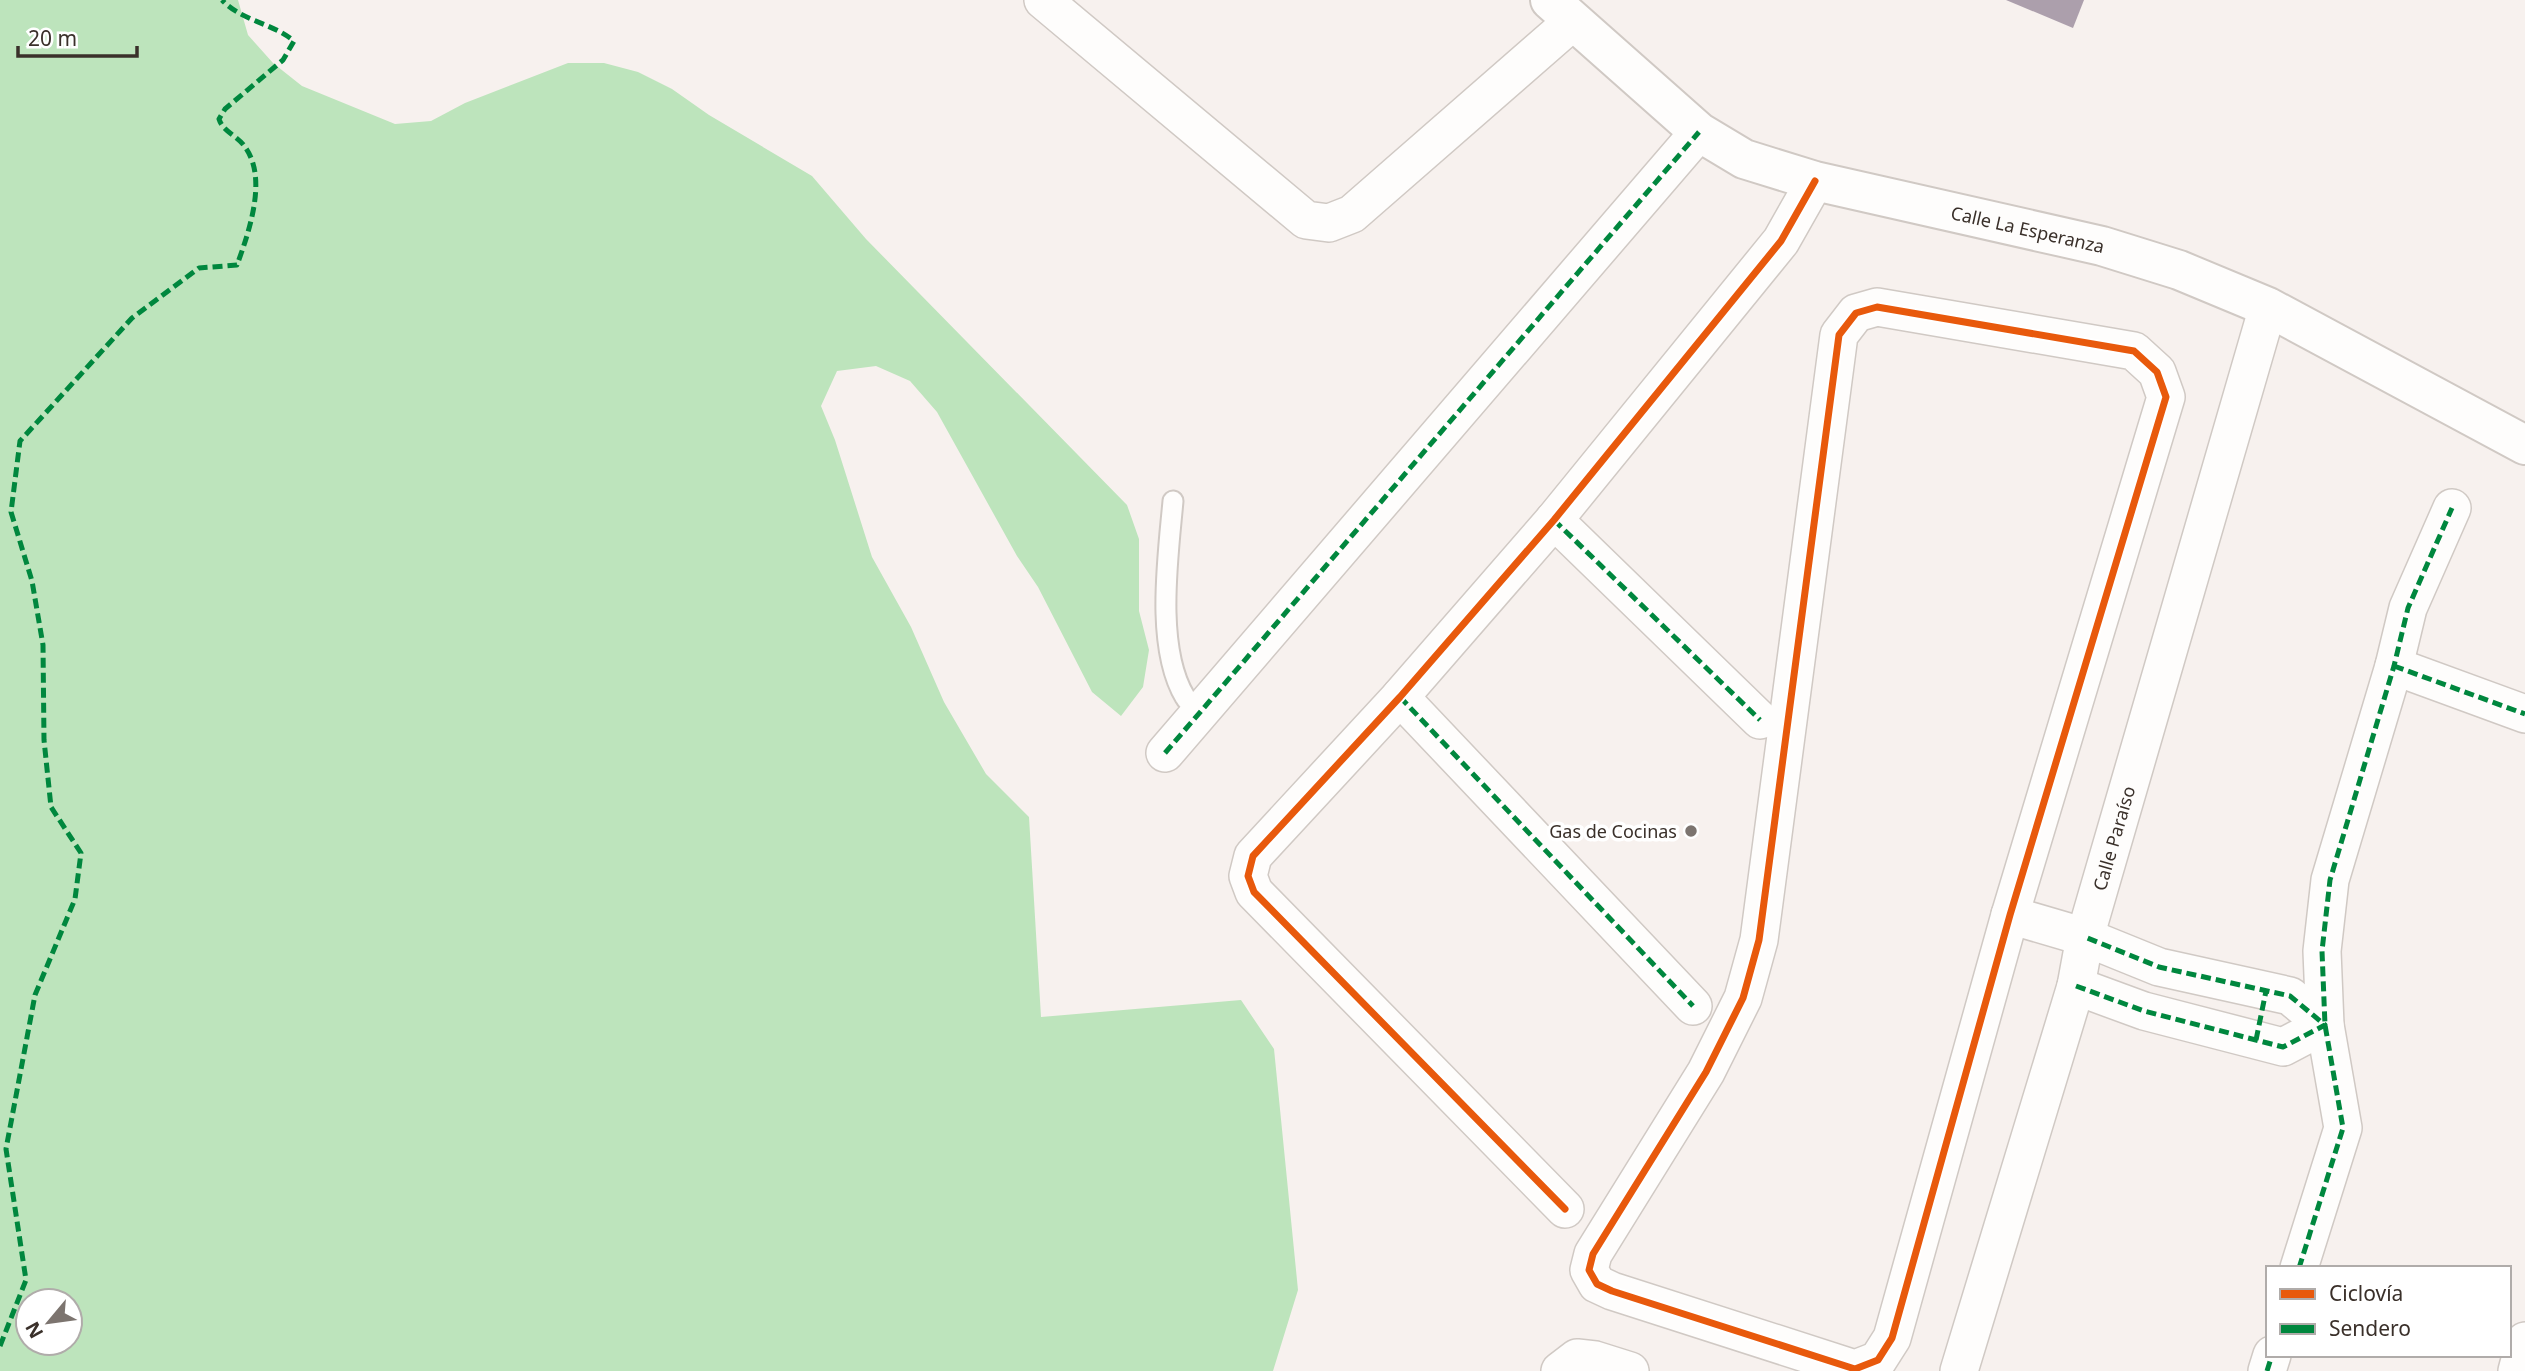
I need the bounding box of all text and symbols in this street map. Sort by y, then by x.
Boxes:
scale bar [18,14,136,58]
text: 20 m [28,24,77,52]
street label: Calle La Esperanza [1949,200,2107,258]
street label: Calle Paraíso [2087,783,2140,893]
place label: Gas de Cocinas [1549,819,1677,843]
marker: Gas de Cocinas [1683,823,1699,839]
legend [2266,1266,2511,1357]
text: Ciclovía [2329,1279,2403,1307]
north arrow [14,1287,84,1357]
text: Sendero [2329,1314,2411,1342]
text: N [19,1317,49,1343]

